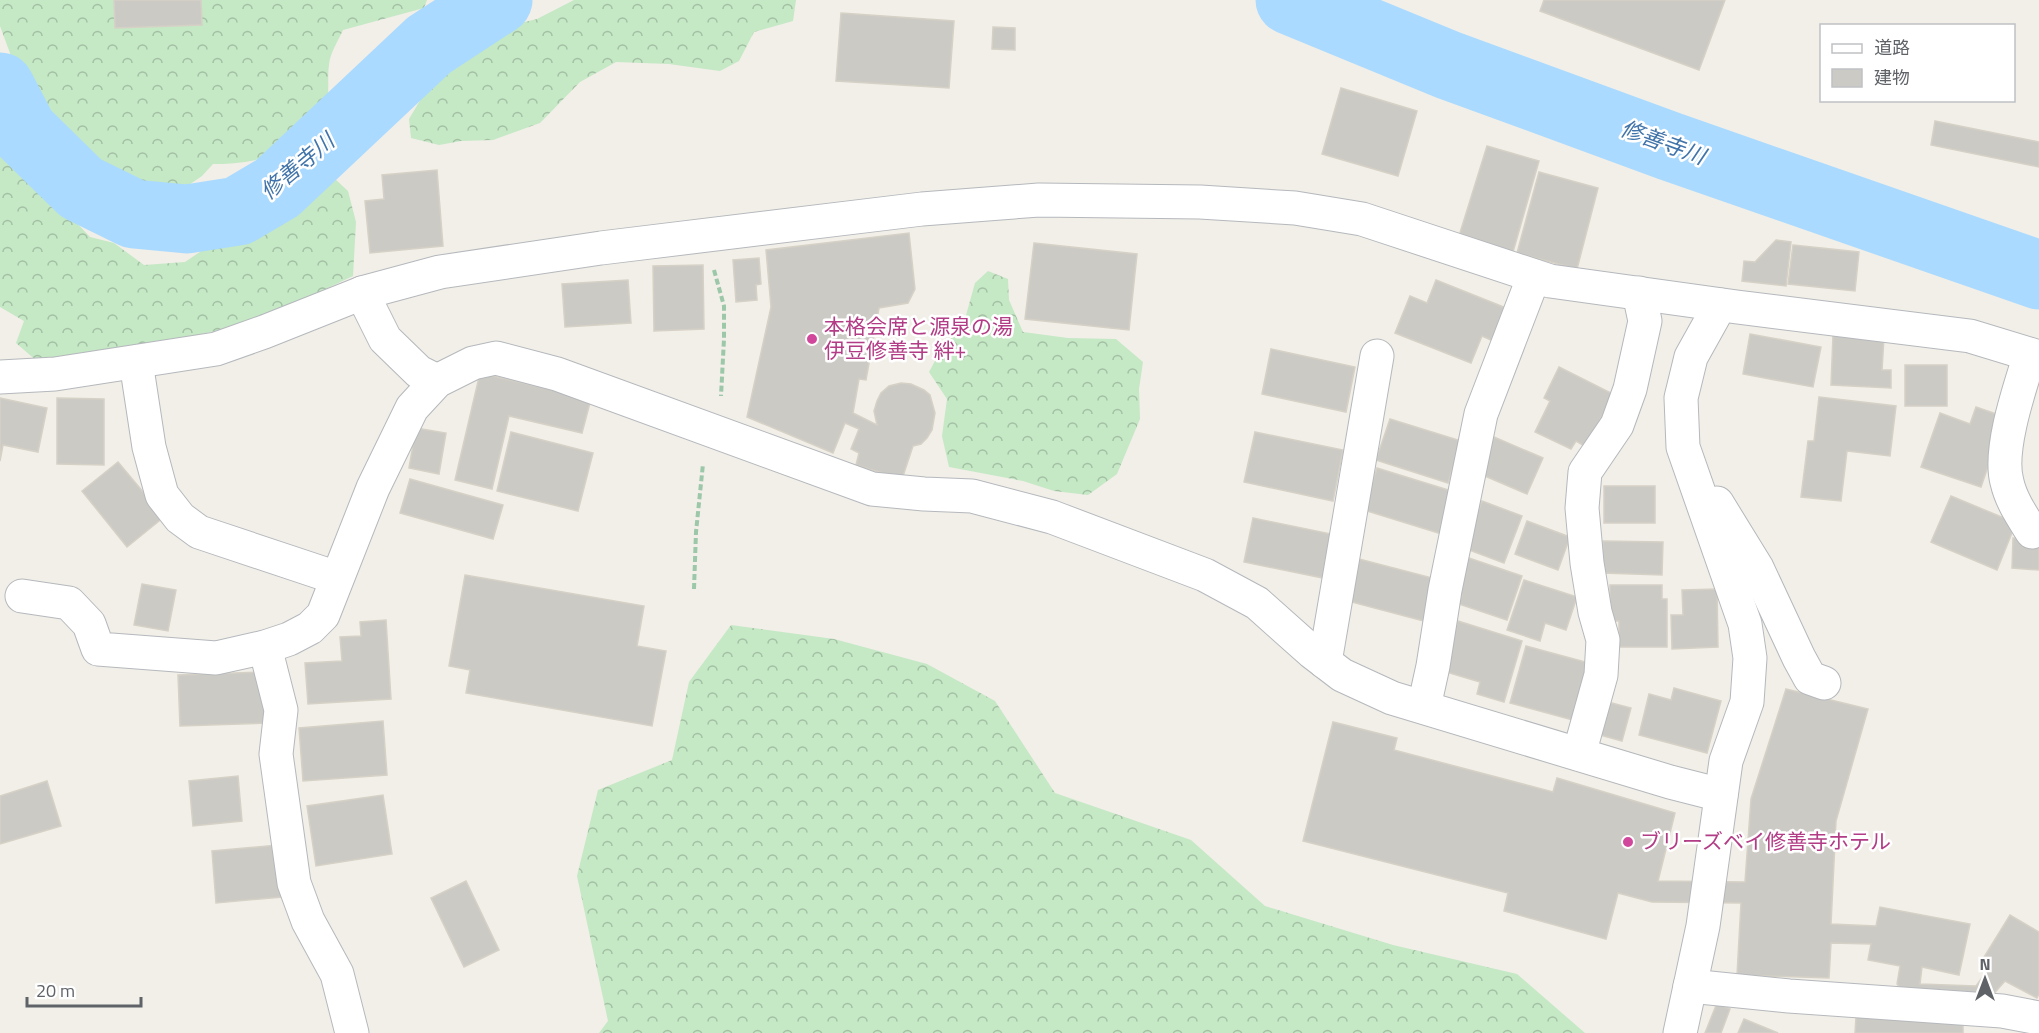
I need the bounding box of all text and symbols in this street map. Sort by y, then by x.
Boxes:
legend [1820,24,2015,102]
text: 道路 [1874,34,1910,61]
text: 建物 [1874,64,1910,91]
water label: 修善寺川 [1616,111,1712,174]
water label: 修善寺川 [252,123,343,207]
place label: 本格会席と源泉の湯 伊豆修善寺 絆+ [824,310,1013,366]
marker: 本格会席と源泉の湯 伊豆修善寺 絆+ [805,332,819,346]
place label: ブリーズベイ修善寺ホテル [1640,825,1891,857]
marker: ブリーズベイ修善寺ホテル [1621,835,1635,849]
north arrow [1955,949,2015,1009]
text: N [1979,952,1991,976]
scale bar [27,970,141,1008]
text: 20 m [36,977,75,1004]

